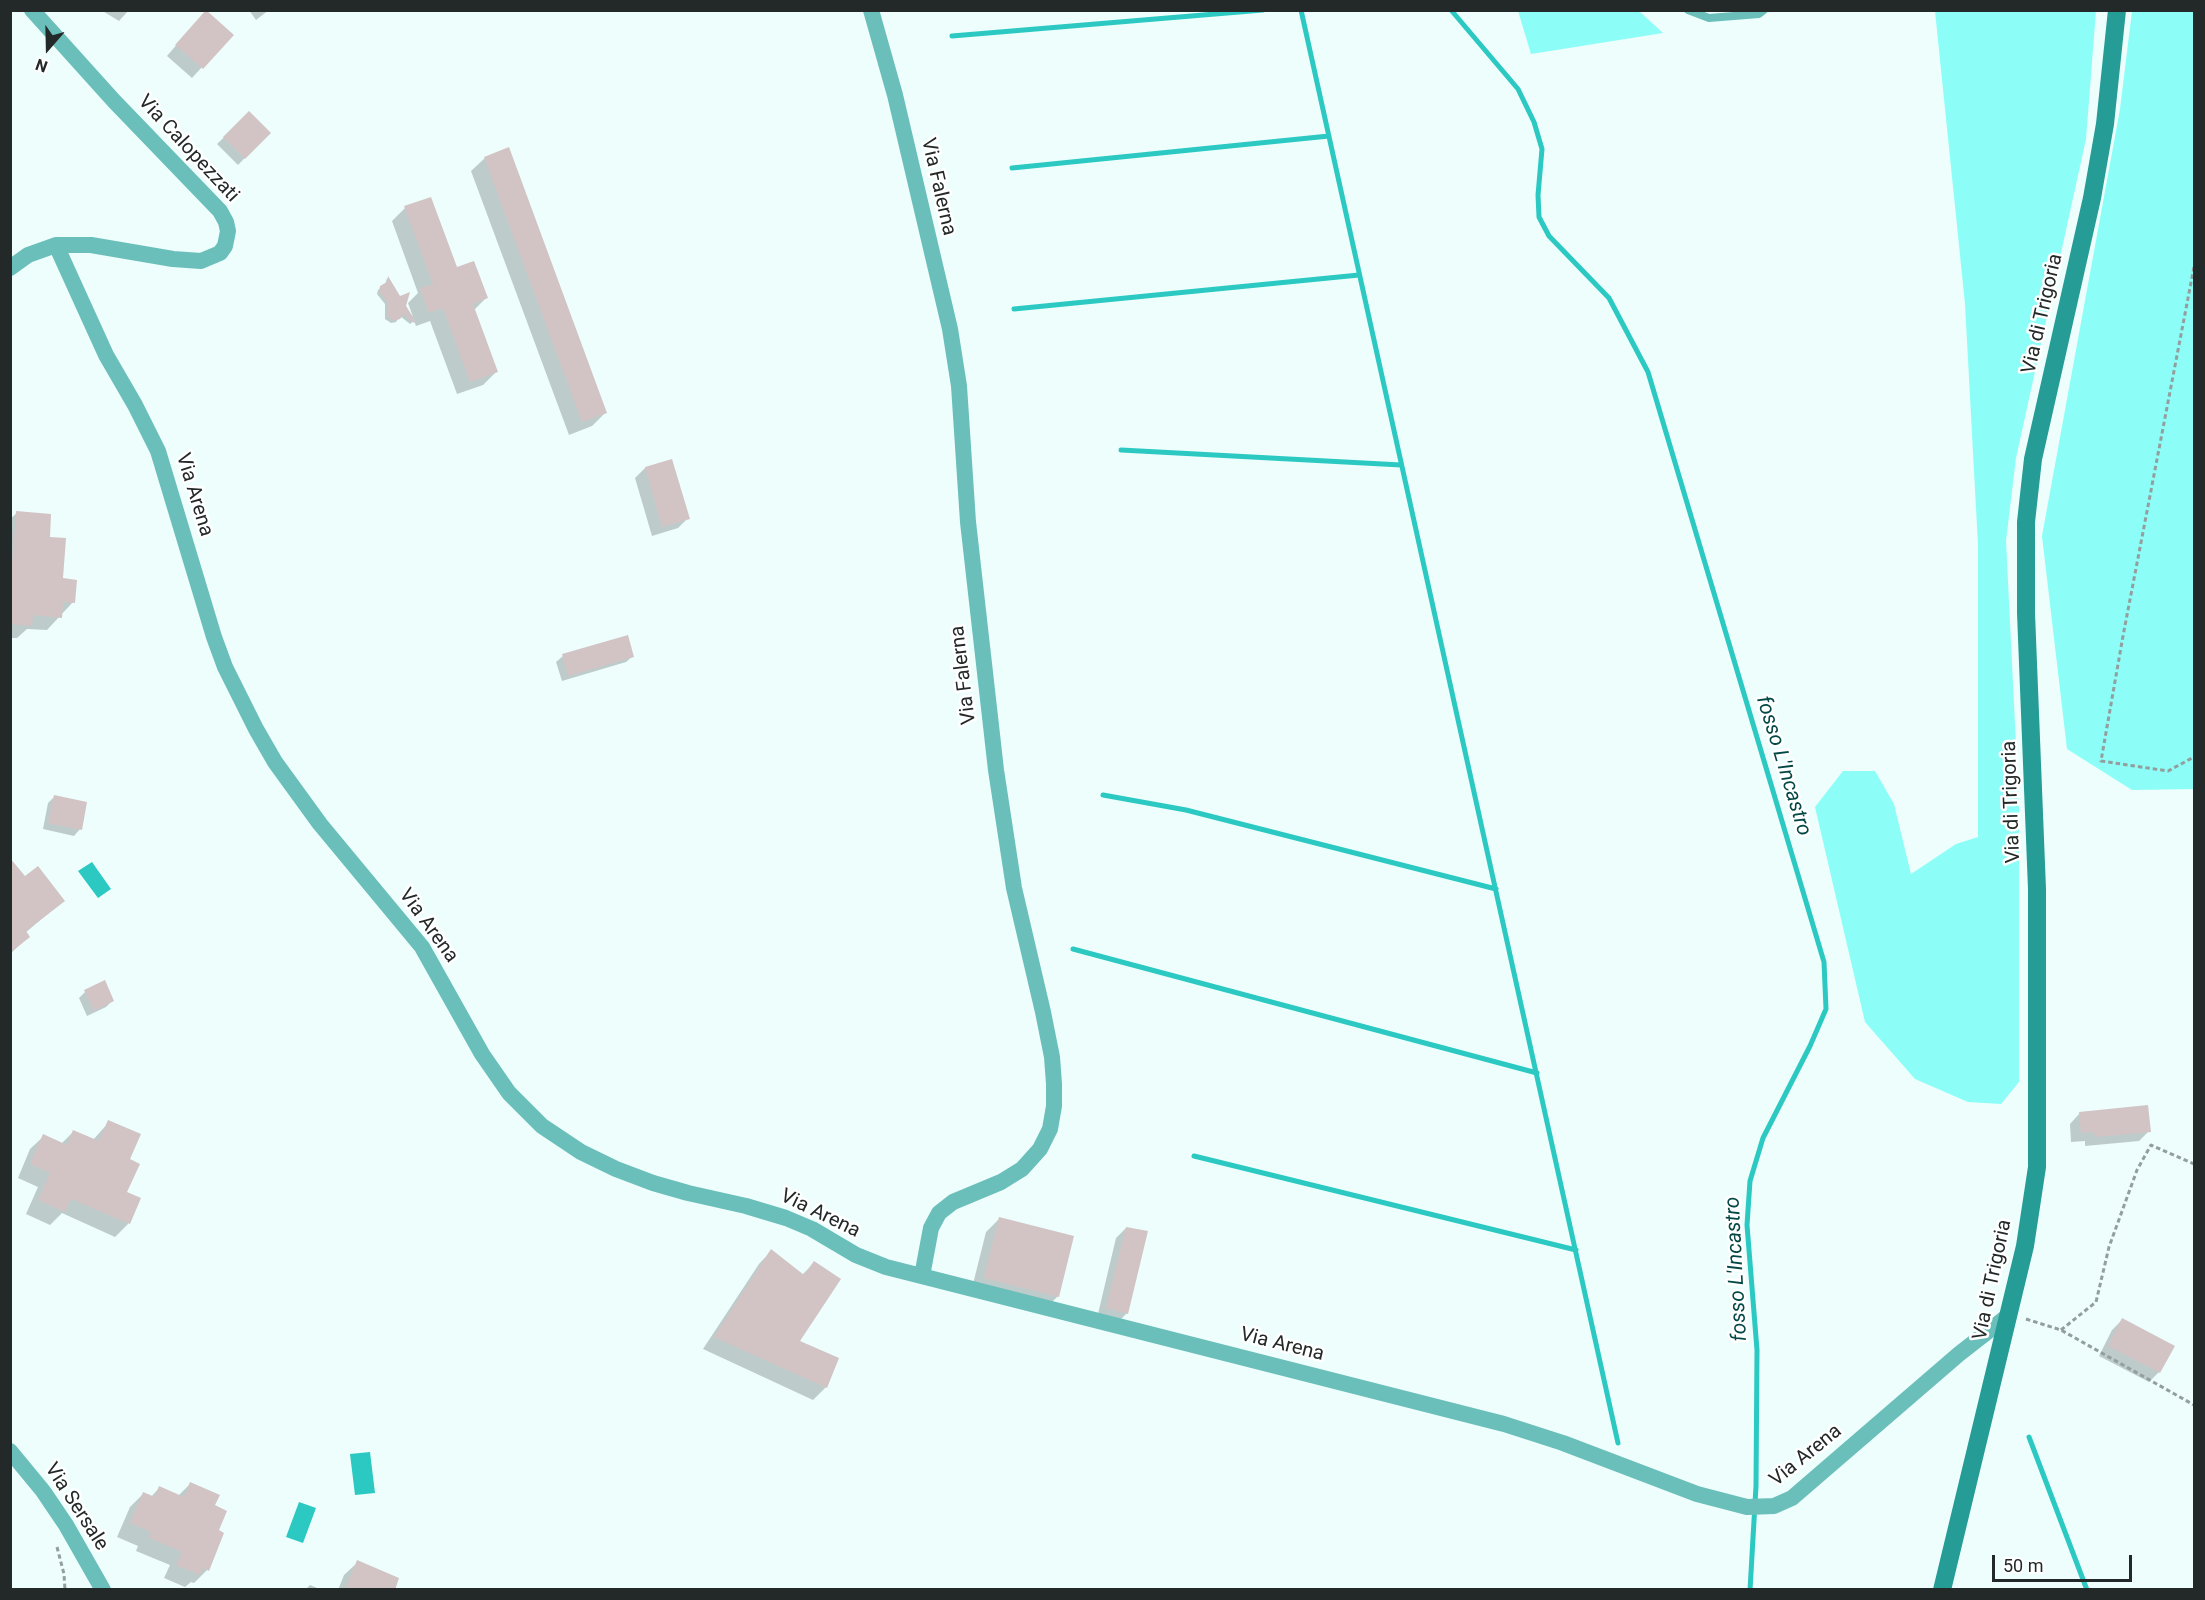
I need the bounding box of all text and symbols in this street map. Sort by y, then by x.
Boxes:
north arrow [18,18,78,78]
text: N [33,55,50,76]
street label: Via Calopezzati [132,91,244,207]
street label: Via Falerna [915,136,961,238]
street label: Via di Trigoria [2018,252,2068,376]
street label: Via Arena [170,451,218,539]
street label: Via Falerna [946,624,982,726]
water label: fosso L'Incastro [1750,693,1816,839]
street label: Via di Trigoria [1998,740,2026,864]
street label: Via Arena [393,884,463,968]
street label: Via Arena [776,1184,864,1244]
water label: fosso L'Incastro [1721,1196,1753,1342]
street label: Via di Trigoria [1969,1218,2017,1342]
street label: Via Arena [1238,1323,1326,1367]
street label: Via Arena [1765,1420,1847,1492]
street label: Via Sersale [39,1459,113,1555]
scale bar [1995,1543,2134,1581]
text: 50 m [2003,1555,2043,1576]

